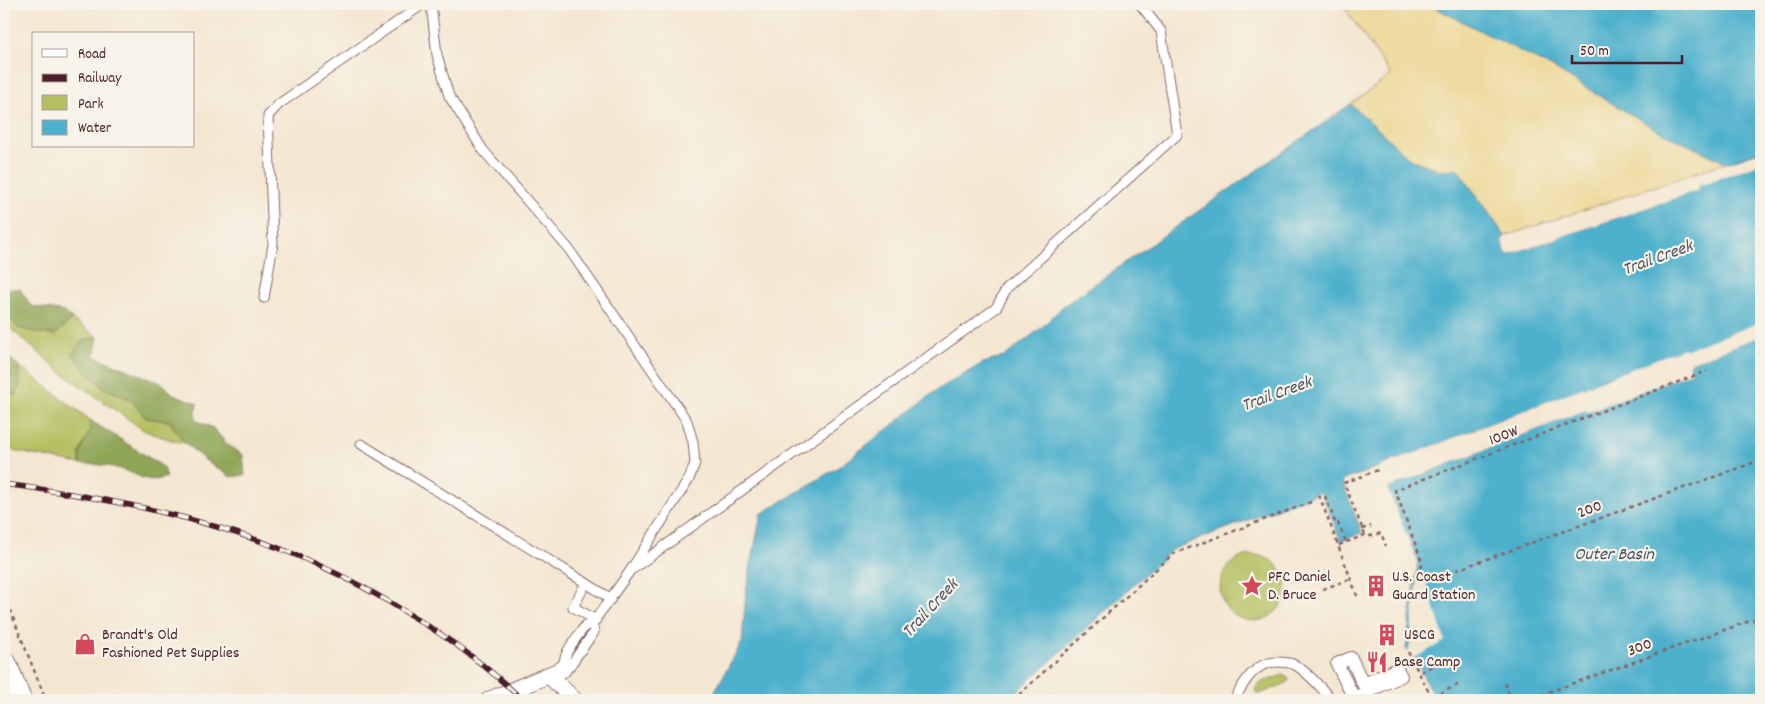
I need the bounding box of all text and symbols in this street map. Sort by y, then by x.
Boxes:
legend [32,32,195,148]
scale bar [1572,32,1682,64]
text: 50 m [1580,41,1609,63]
text: Road [78,44,106,66]
text: Railway [78,68,122,90]
text: Park [78,94,104,116]
text: Water [78,118,112,140]
water label: Trail Creek [1620,234,1698,283]
water label: Trail Creek [1239,370,1317,419]
street label: 100W [1486,420,1523,452]
street label: 200 [1575,495,1605,525]
water label: Outer Basin [1574,543,1654,568]
place label: PFC Daniel D. Bruce [1268,566,1331,607]
place label: U.S. Coast Guard Station [1392,566,1475,607]
water label: Trail Creek [897,573,966,644]
place icon: PFC Daniel D. Bruce [1239,573,1265,599]
building icon: U.S. Coast Guard Station [1363,573,1389,599]
building icon: USCG [1374,622,1400,648]
place label: Brandt's Old Fashioned Pet Supplies [102,624,240,665]
place label: USCG [1404,624,1435,647]
shop icon: Brandt's Old Fashioned Pet Supplies [72,631,98,657]
street label: 300 [1625,633,1655,663]
restaurant icon: Base Camp [1364,649,1390,675]
place label: Base Camp [1394,651,1460,674]

